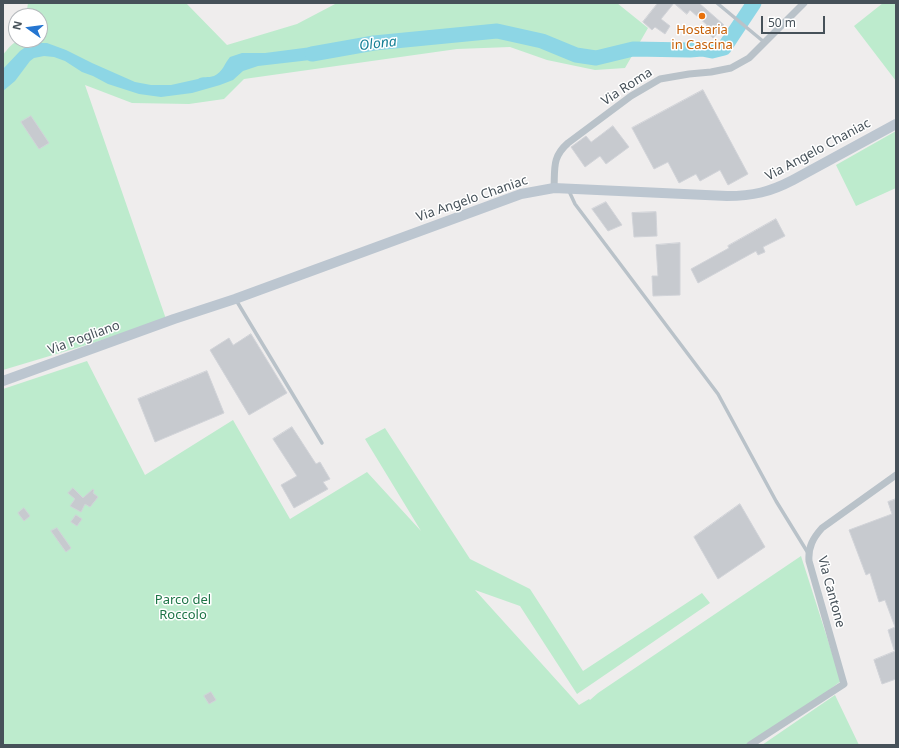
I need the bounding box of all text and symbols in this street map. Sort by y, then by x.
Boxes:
north arrow [8,8,48,48]
scale bar [763,8,827,34]
marker: Hostaria in Cascina [697,11,707,21]
text: 50 m [768,14,796,31]
text: N [8,19,25,31]
place label: Hostaria in Cascina [671,22,733,53]
water label: Olona [358,33,398,55]
street label: Via Roma [599,65,655,109]
street label: Via Angelo Chaniac [763,116,873,184]
street label: Via Angelo Chaniac [414,173,530,225]
street label: Via Pogliano [46,318,122,358]
street label: Via Cantone [814,555,848,629]
park label: Parco del Roccolo [155,592,211,623]

